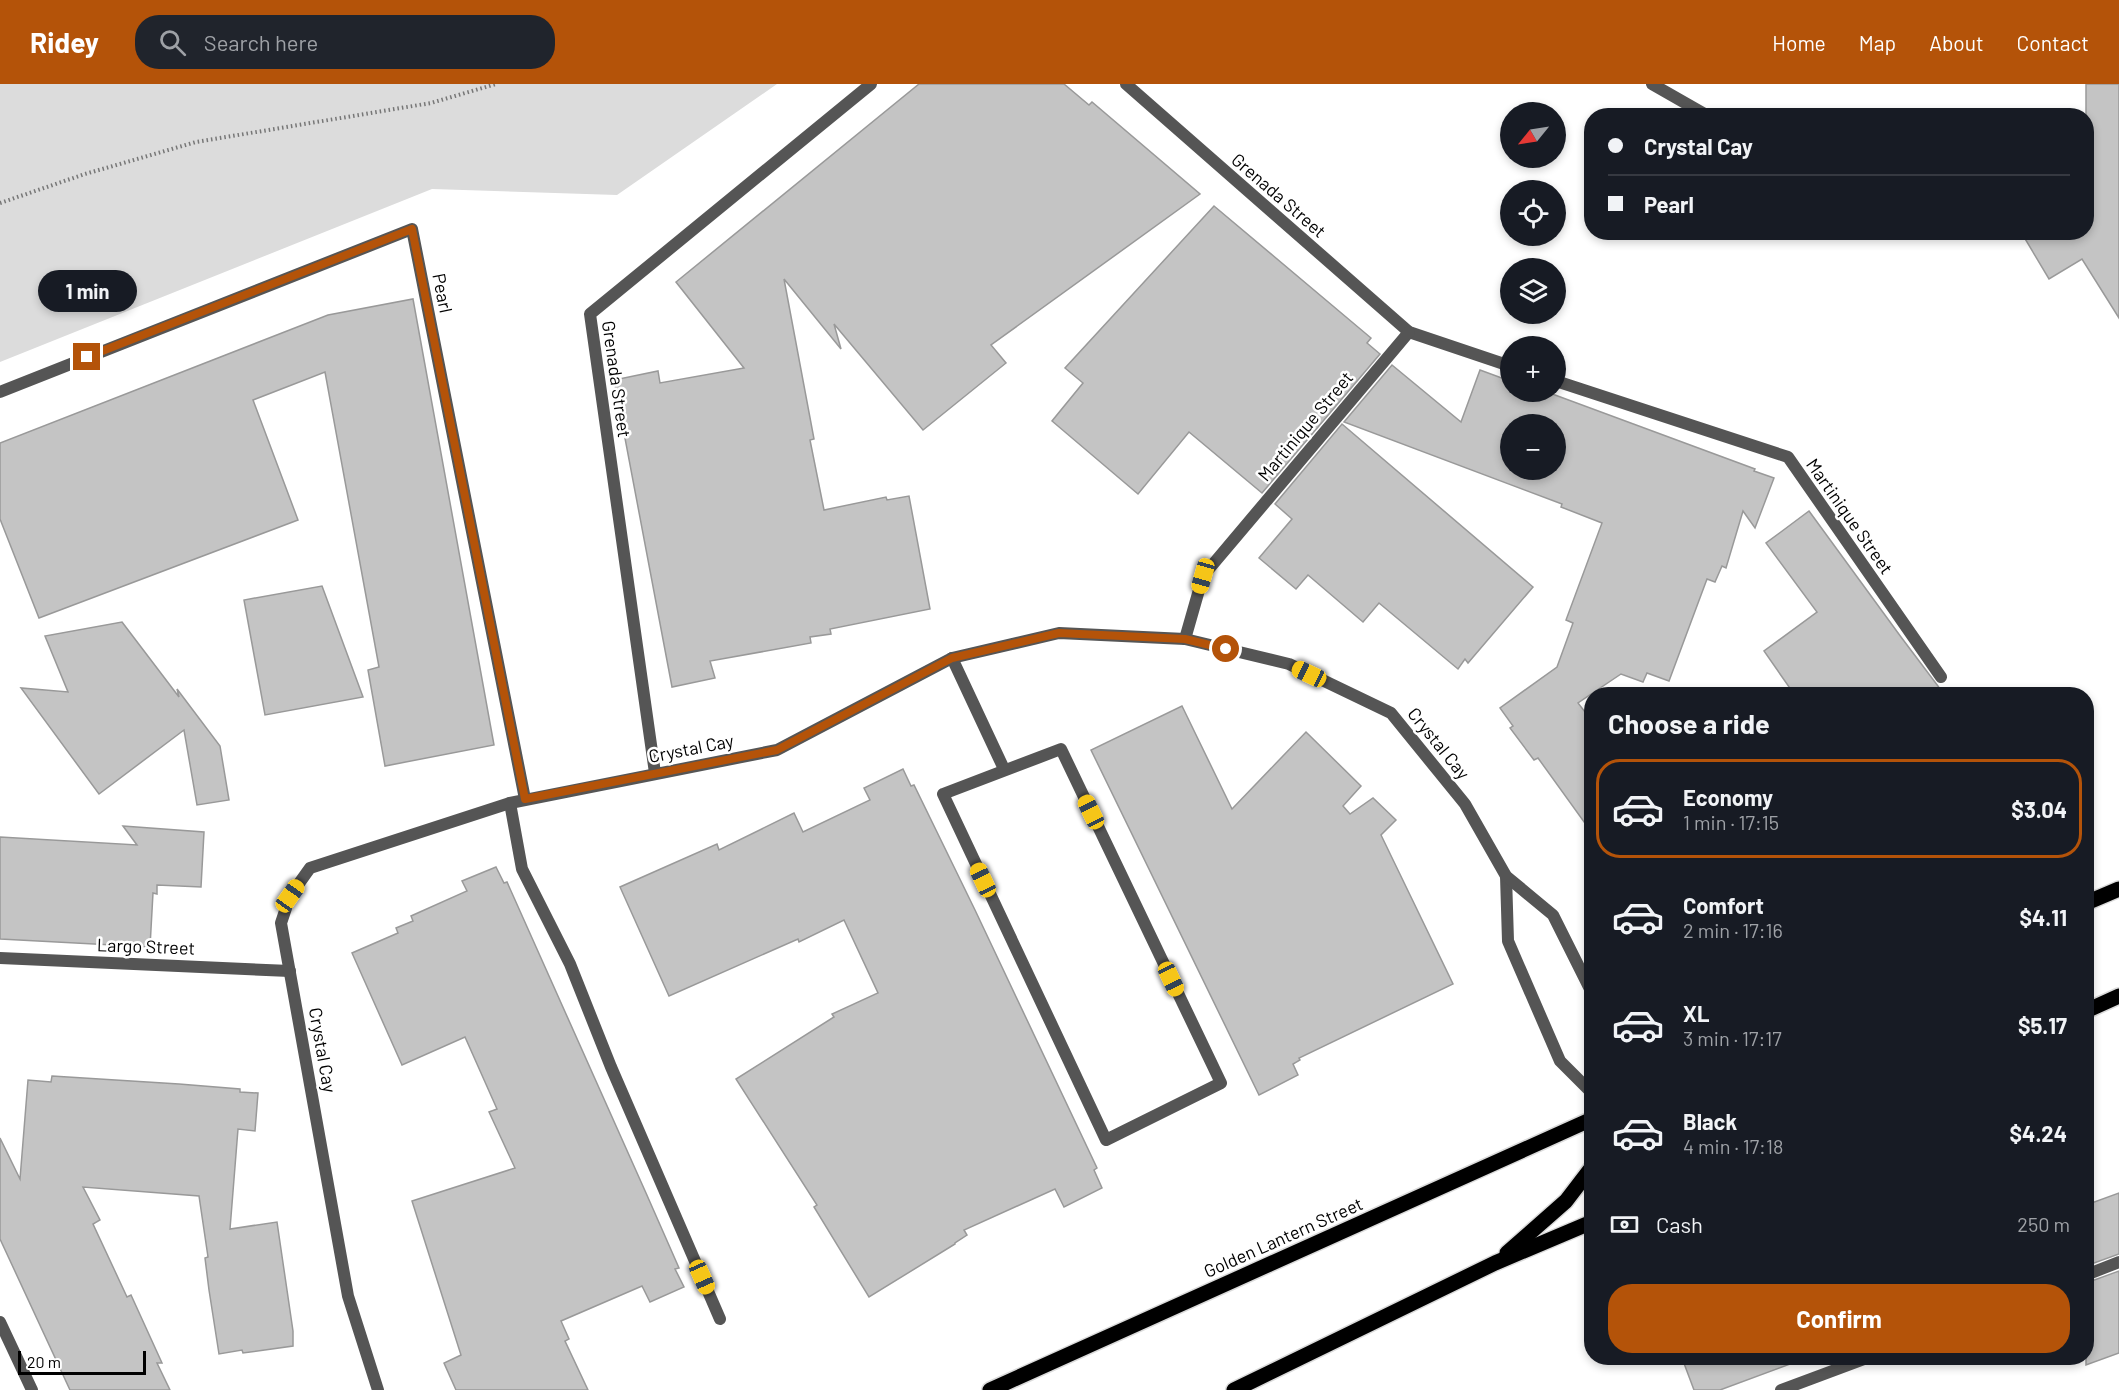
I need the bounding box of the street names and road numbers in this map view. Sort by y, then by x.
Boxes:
street label: Grenada Street [1227,148,1331,242]
street label: Pearl [428,271,458,315]
street label: Grenada Street [598,319,636,439]
street label: Martinique Street [1253,367,1357,485]
street label: Martinique Street [1802,454,1898,578]
street label: Crystal Cay [1403,703,1475,783]
street label: Crystal Cay [647,729,735,767]
street label: Largo Street [97,933,195,959]
street label: Crystal Cay [305,1006,341,1094]
street label: Golden Lantern Street [1200,1192,1366,1282]

